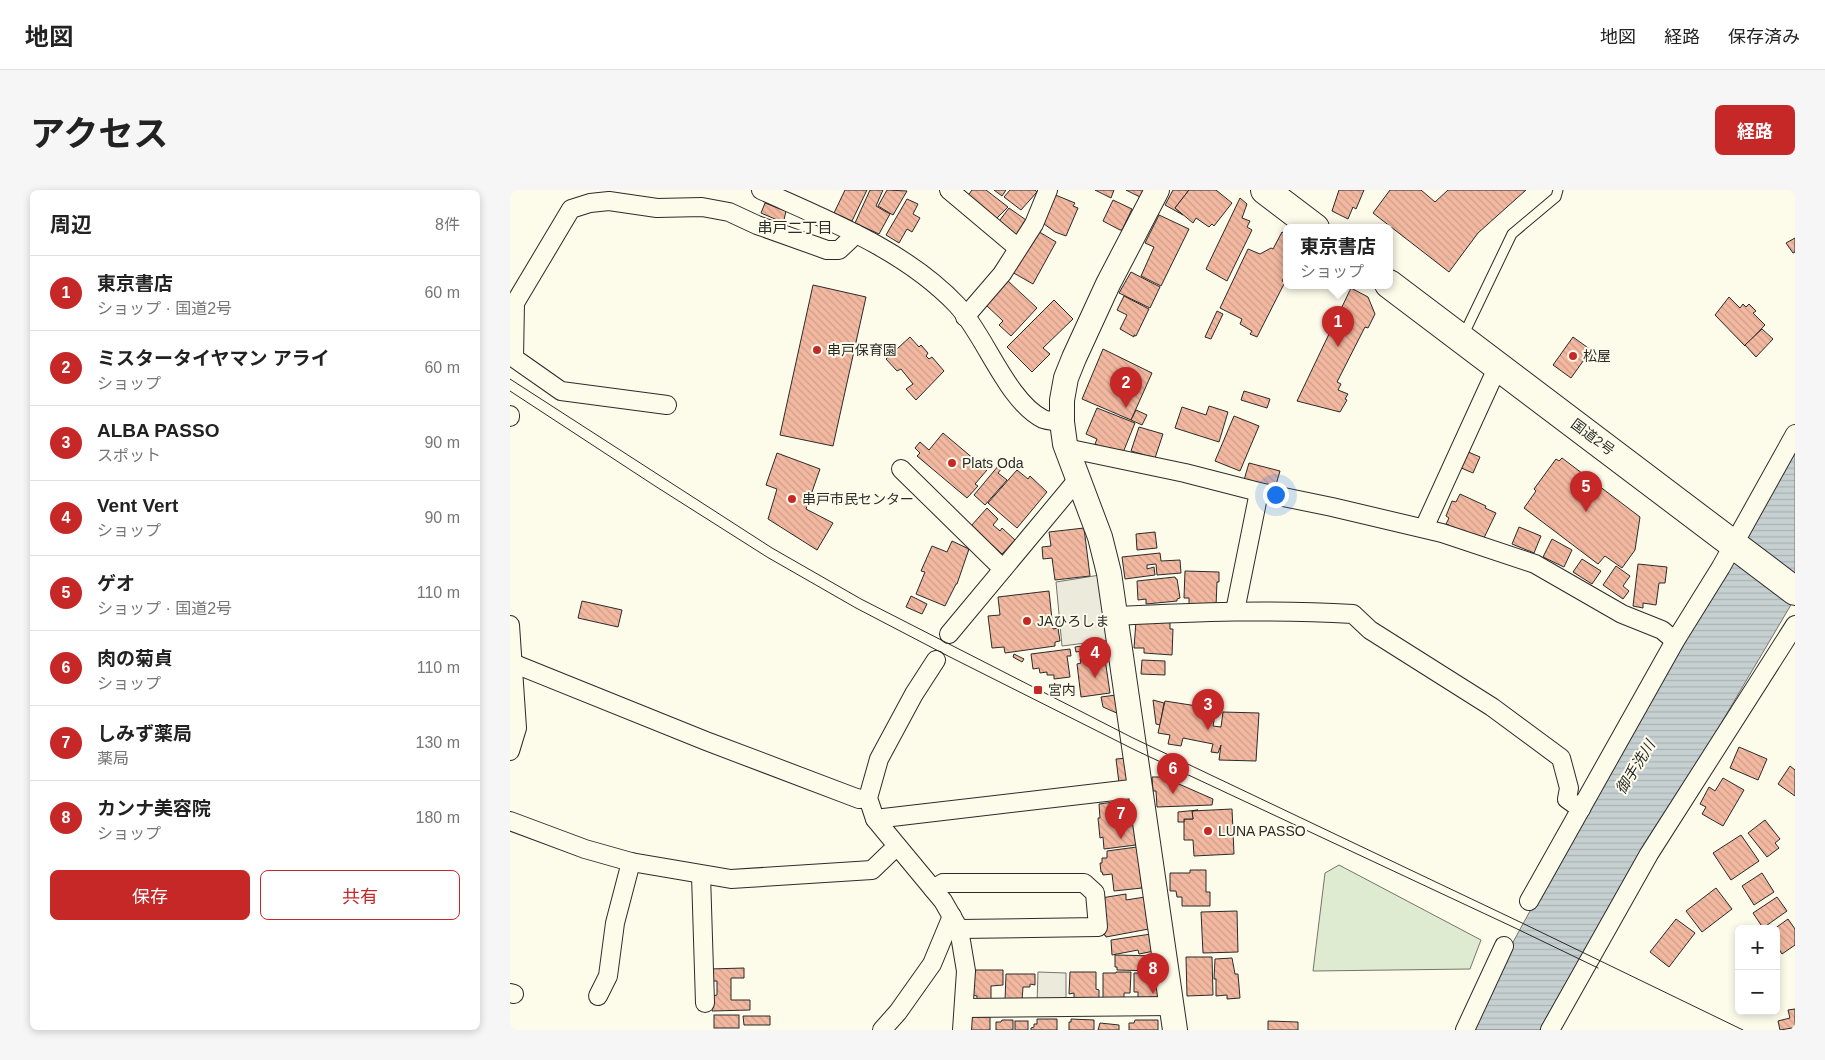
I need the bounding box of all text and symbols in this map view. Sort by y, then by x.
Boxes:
text: 地図 [25,23,73,50]
text: 地図 [1600,27,1636,47]
text: 経路 [1664,27,1700,47]
text: 保存済み [1728,27,1800,47]
button: 経路 [1715,105,1795,155]
text: アクセス [30,114,168,153]
text: 周辺 [50,213,92,236]
text: 8件 [435,216,460,233]
district label: 串戸二丁目 [757,219,833,236]
popup [1283,224,1393,289]
text: 東京書店 [1300,236,1376,257]
text: ショップ [1300,263,1364,280]
text: 東京書店 [97,273,173,294]
text: 1 [62,284,70,301]
text: 60 m [424,284,460,301]
text: ショップ · 国道2号 [97,300,232,317]
pin: 1 [1322,306,1354,347]
place label: 串戸保育園 [827,342,897,358]
marker: 串戸保育園 [811,344,823,356]
text: ミスタータイヤマン アライ [97,348,330,369]
place label: 松屋 [1583,348,1611,364]
marker: 松屋 [1567,350,1579,362]
text: 2 [62,359,70,376]
text: 60 m [424,359,460,376]
pin: 2 [1110,367,1142,408]
text: ショップ [97,375,161,392]
street label: 国道2号 [1568,416,1618,458]
text: ALBA PASSO [97,420,219,441]
text: 3 [62,434,70,451]
text: 90 m [424,434,460,451]
text: スポット [97,447,161,464]
place label: Plats Oda [962,455,1024,471]
marker: Plats Oda [946,457,958,469]
pin: 5 [1570,471,1602,512]
your location [1263,482,1289,508]
place label: 串戸市民センター [802,491,914,507]
marker: 串戸市民センター [786,493,798,505]
text: Vent Vert [97,495,178,516]
text: 4 [62,509,70,526]
text: 90 m [424,509,460,526]
text: ショップ [97,522,161,539]
text: ゲオ [97,573,135,594]
text: 5 [62,584,70,601]
text: 110 m [417,584,460,601]
text: ショップ · 国道2号 [97,600,232,617]
place label: JAひろしま [1037,613,1109,629]
marker: JAひろしま [1021,615,1033,627]
pin: 4 [1079,637,1111,678]
text: 肉の菊貞 [97,648,173,669]
text: 6 [62,659,70,676]
text: 110 m [417,659,460,676]
text: ショップ [97,675,161,692]
place label: 宮内 [1048,682,1076,698]
marker: 宮内 [1032,684,1044,696]
pin: 3 [1192,689,1224,730]
text: しみず薬局 [97,723,192,744]
text: 7 [62,734,70,751]
text: 130 m [416,734,460,751]
water label: 御手洗川 [1612,735,1659,797]
text: 薬局 [97,750,129,767]
pin: 6 [1157,753,1189,794]
text: カンナ美容院 [97,798,211,819]
pin: 7 [1105,798,1137,839]
text: 8 [62,809,70,826]
text: 180 m [416,809,460,826]
place label: LUNA PASSO [1218,823,1306,839]
text: ショップ [97,825,161,842]
marker: LUNA PASSO [1202,825,1214,837]
button: 保存 [50,870,250,920]
button: 共有 [260,870,460,920]
map controls [1735,925,1780,1015]
button: + [1735,925,1780,970]
pin: 8 [1137,953,1169,994]
button: − [1735,970,1780,1015]

